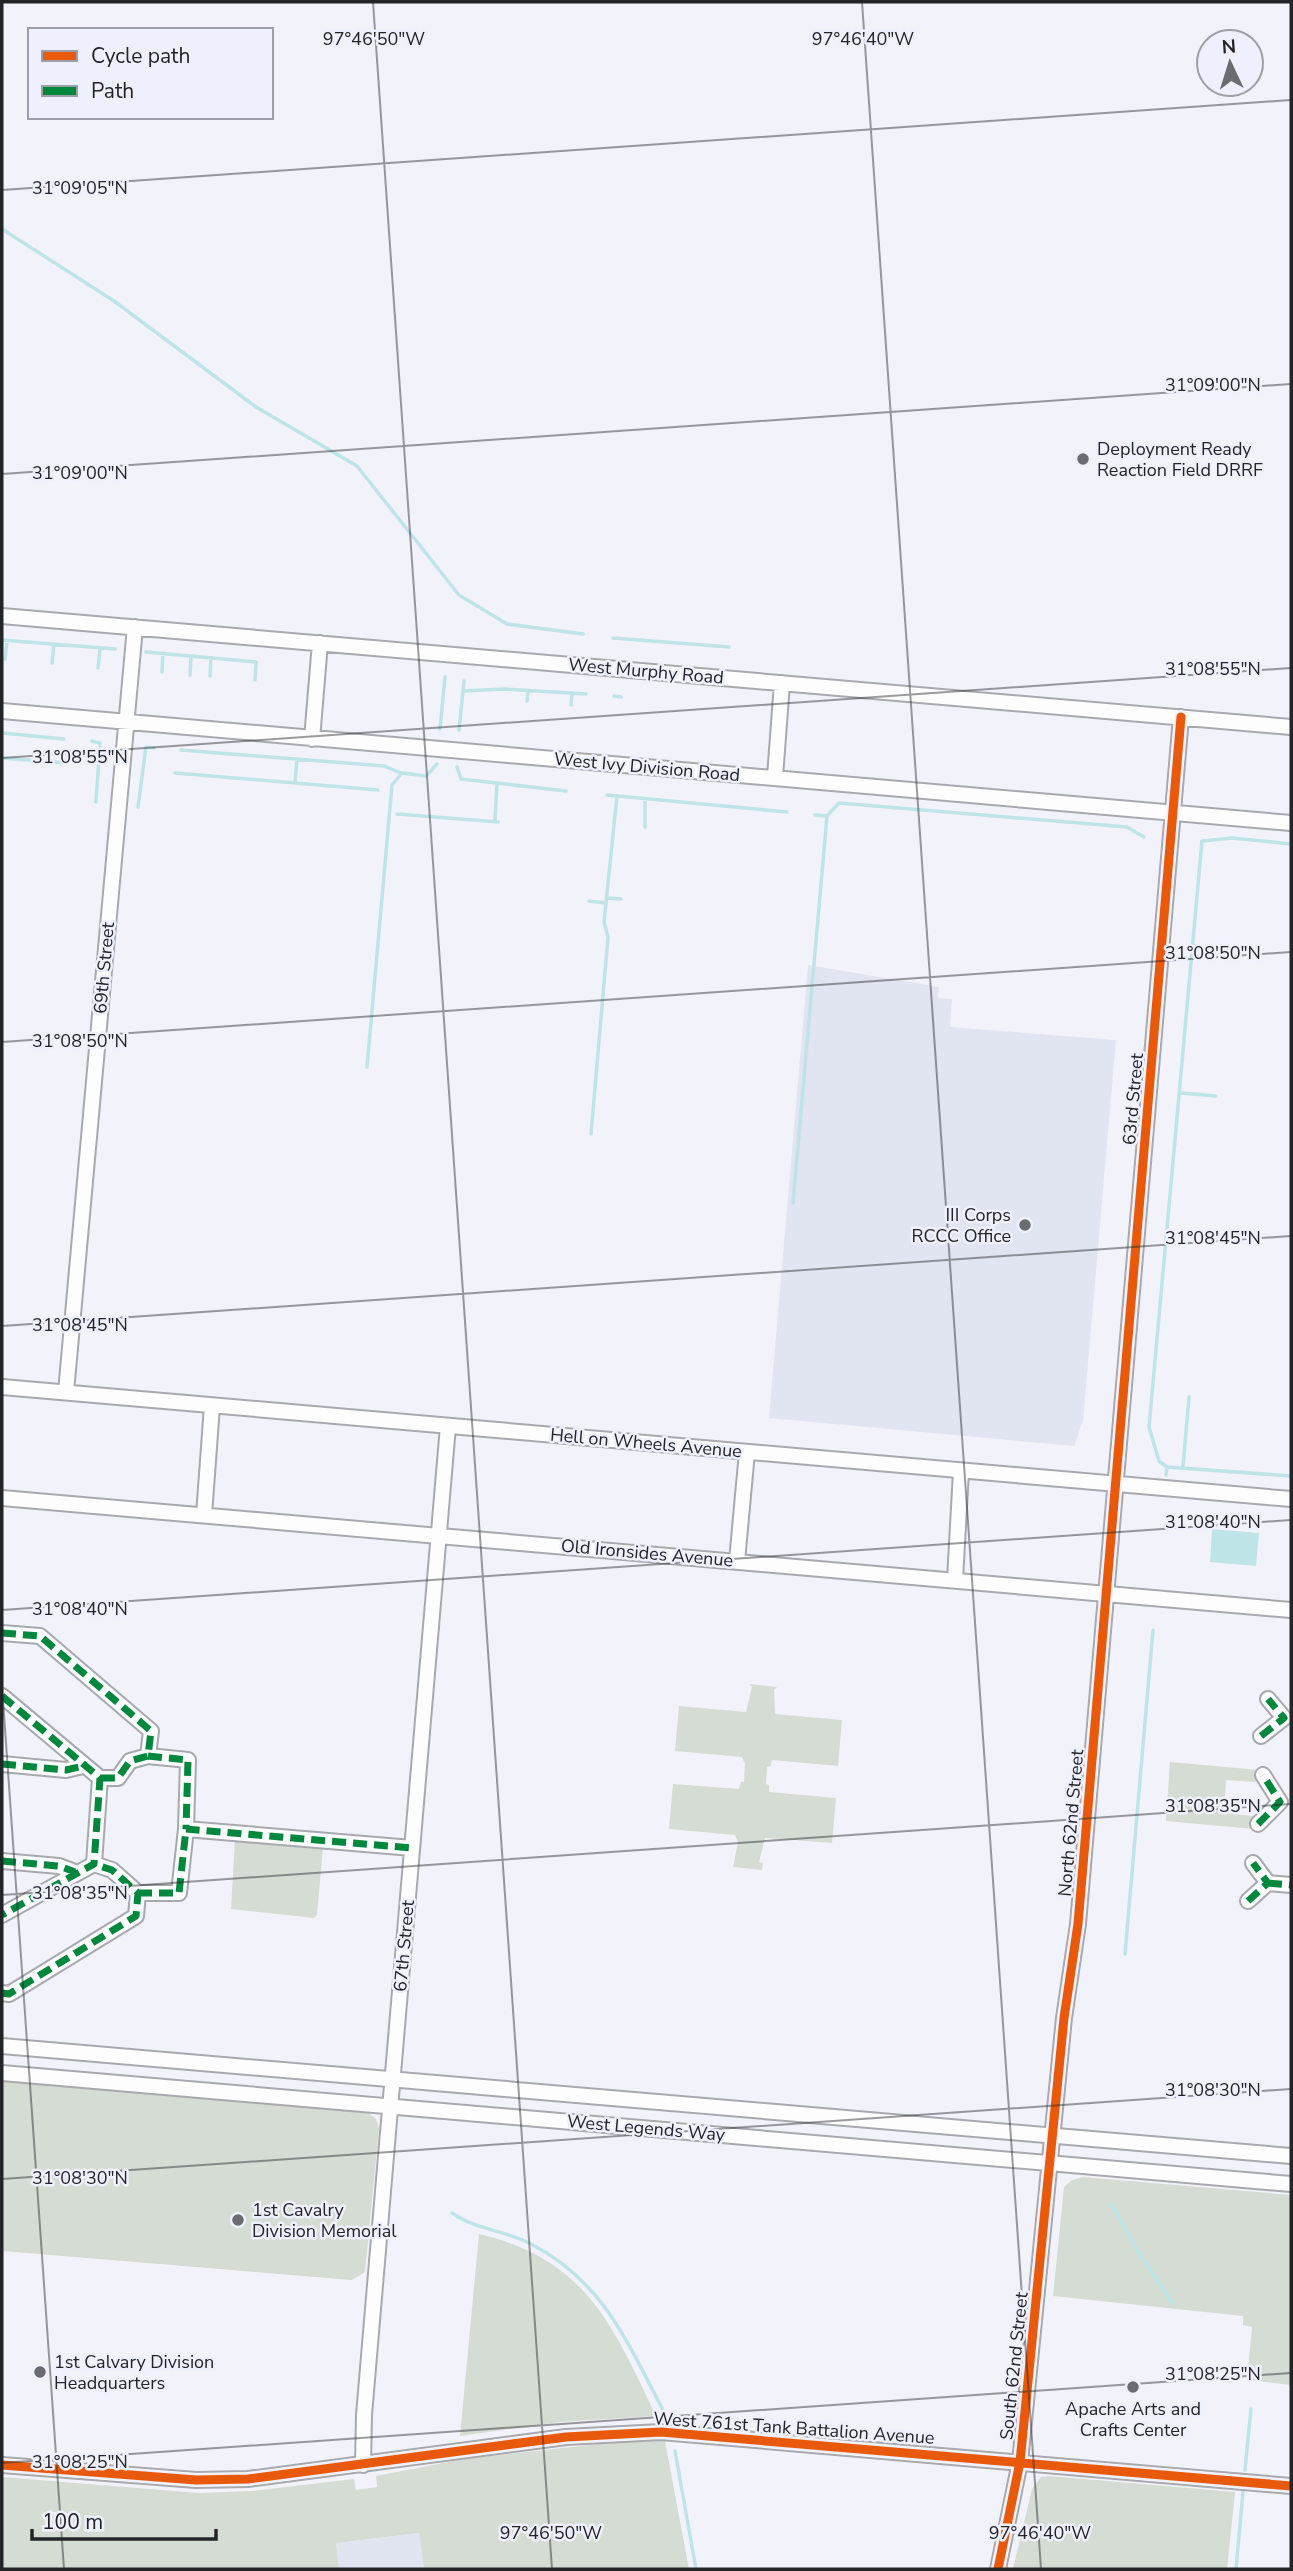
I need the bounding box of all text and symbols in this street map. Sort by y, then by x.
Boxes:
text: 97°46'50"W [323,27,425,51]
text: 97°46'40"W [812,27,914,51]
legend [28,28,273,119]
north arrow [1195,28,1265,98]
text: N [1221,34,1237,61]
text: Cycle path [91,42,190,70]
text: Path [91,77,134,105]
text: 31°09'05"N [32,176,128,200]
text: 31°09'00"N [1165,373,1261,397]
place label: Deployment Ready Reaction Field DRRF [1097,437,1263,482]
marker: Deployment Ready Reaction Field DRRF [1075,451,1091,467]
text: 31°09'00"N [32,461,128,485]
street label: West Murphy Road [567,652,725,690]
text: 31°08'55"N [1165,657,1261,681]
text: 31°08'55"N [32,745,128,769]
street label: West Ivy Division Road [553,747,741,787]
street label: 69th Street [88,921,120,1015]
text: 31°08'50"N [1165,941,1261,965]
text: 31°08'50"N [32,1029,128,1053]
street label: 63rd Street [1117,1051,1149,1146]
place label: III Corps RCCC Office [912,1203,1011,1248]
marker: III Corps RCCC Office [1017,1217,1033,1233]
text: 31°08'45"N [1165,1226,1261,1250]
text: 31°08'45"N [32,1313,128,1337]
street label: Hell on Wheels Avenue [549,1423,743,1463]
text: 31°08'40"N [1165,1510,1261,1534]
street label: Old Ironsides Avenue [560,1534,734,1572]
text: 31°08'40"N [32,1597,128,1621]
street label: North 62nd Street [1053,1748,1089,1897]
text: 31°08'35"N [1165,1794,1261,1818]
text: 31°08'35"N [32,1881,128,1905]
street label: 67th Street [388,1899,420,1993]
text: 31°08'30"N [1165,2078,1261,2102]
street label: West Legends Way [566,2109,727,2147]
text: 31°08'30"N [32,2166,128,2190]
place label: 1st Cavalry Division Memorial [252,2198,397,2243]
marker: 1st Cavalry Division Memorial [230,2212,246,2228]
street label: South 62nd Street [994,2290,1034,2441]
place label: 1st Calvary Division Headquarters [54,2350,214,2395]
text: 31°08'25"N [1165,2362,1261,2386]
marker: 1st Calvary Division Headquarters [32,2364,48,2380]
marker: Apache Arts and Crafts Center [1125,2379,1141,2395]
place label: Apache Arts and Crafts Center [1065,2397,1201,2442]
street label: West 761st Tank Battalion Avenue [653,2406,935,2450]
text: 31°08'25"N [32,2450,128,2474]
scale bar [32,2498,215,2542]
text: 100 m [42,2508,103,2536]
text: 97°46'50"W [500,2521,602,2545]
text: 97°46'40"W [989,2521,1091,2545]

